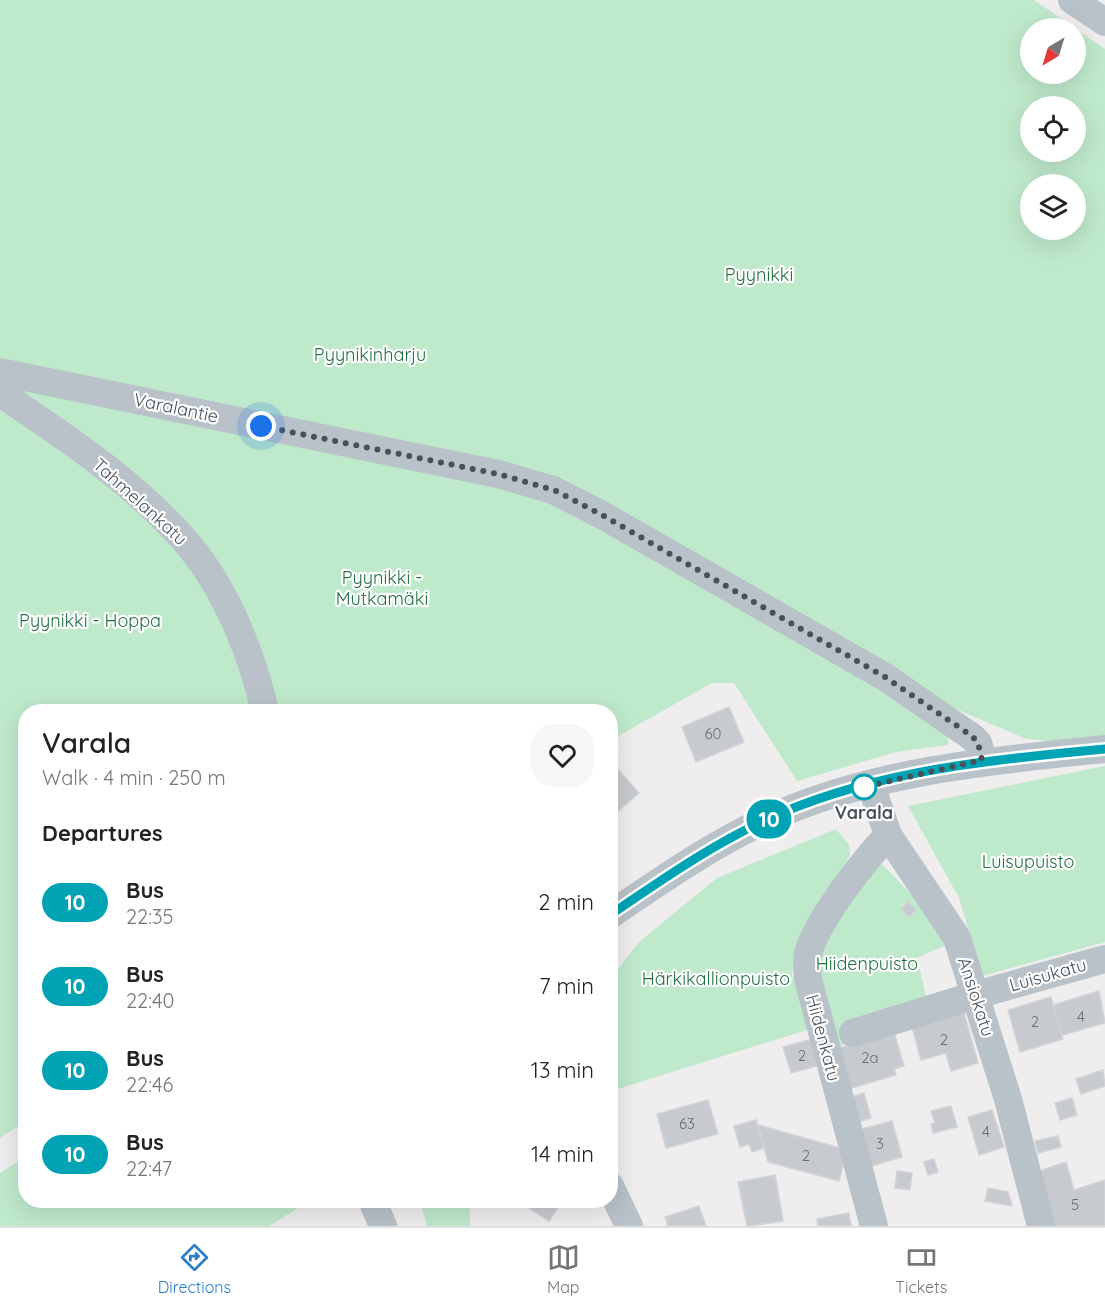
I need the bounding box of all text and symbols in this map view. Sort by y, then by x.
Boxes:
north arrow [1020,18,1086,84]
map controls [1020,18,1086,240]
button: locate [1020,96,1086,162]
button: layers [1020,174,1086,240]
park label: Pyynikki [725,263,793,286]
park label: Pyynikinharju [314,343,426,366]
street label: Varalantie [132,387,220,428]
your location [246,411,276,441]
street label: Tahmelankatu [88,453,192,550]
park label: Pyynikki - Mutkamäki [336,566,428,610]
park label: Pyynikki - Hoppa [19,609,161,632]
button: heart [531,724,594,787]
house number: 60 [705,724,722,743]
text: Varala [42,725,131,760]
text: Walk · 4 min · 250 m [42,765,226,790]
marker: Varala [851,774,877,800]
line badge: 10 [742,800,796,838]
place label: Varala [835,801,893,824]
text: 10 [758,806,780,832]
text: Departures [42,819,163,847]
park label: Luisupuisto [982,850,1074,873]
text: Bus [126,876,164,904]
text: 2 min [538,888,594,916]
text: 10 [64,889,86,915]
text: 22:35 [126,904,173,929]
park label: Hiidenpuisto [816,952,918,975]
street label: Luisukatu [1007,953,1089,996]
street label: Ansiokatu [953,954,1000,1039]
text: Bus [126,960,164,988]
park label: Härkikallionpuisto [642,967,790,990]
text: 7 min [539,972,594,1000]
text: 10 [64,973,86,999]
text: 22:40 [126,988,174,1013]
street label: Hiidenkatu [801,992,846,1084]
house number: 4 [1077,1007,1085,1026]
house number: 2 [1031,1012,1039,1031]
house number: 2 [940,1030,948,1049]
text: Bus [126,1044,164,1072]
house number: 2 [798,1046,806,1065]
house number: 2a [861,1048,879,1067]
text: 13 min [531,1056,594,1084]
text: 10 [64,1057,86,1083]
text: 22:46 [126,1072,173,1097]
house number: 63 [679,1114,695,1133]
house number: 4 [982,1122,990,1141]
text: Bus [126,1128,164,1156]
house number: 3 [876,1134,884,1153]
text: 14 min [531,1140,594,1168]
text: 10 [64,1141,86,1167]
house number: 2 [802,1146,810,1165]
text: 22:47 [126,1156,172,1181]
house number: 5 [1071,1195,1079,1214]
tab: Directions [158,1241,231,1297]
tab: Map [547,1241,580,1297]
tab: Tickets [895,1241,947,1297]

